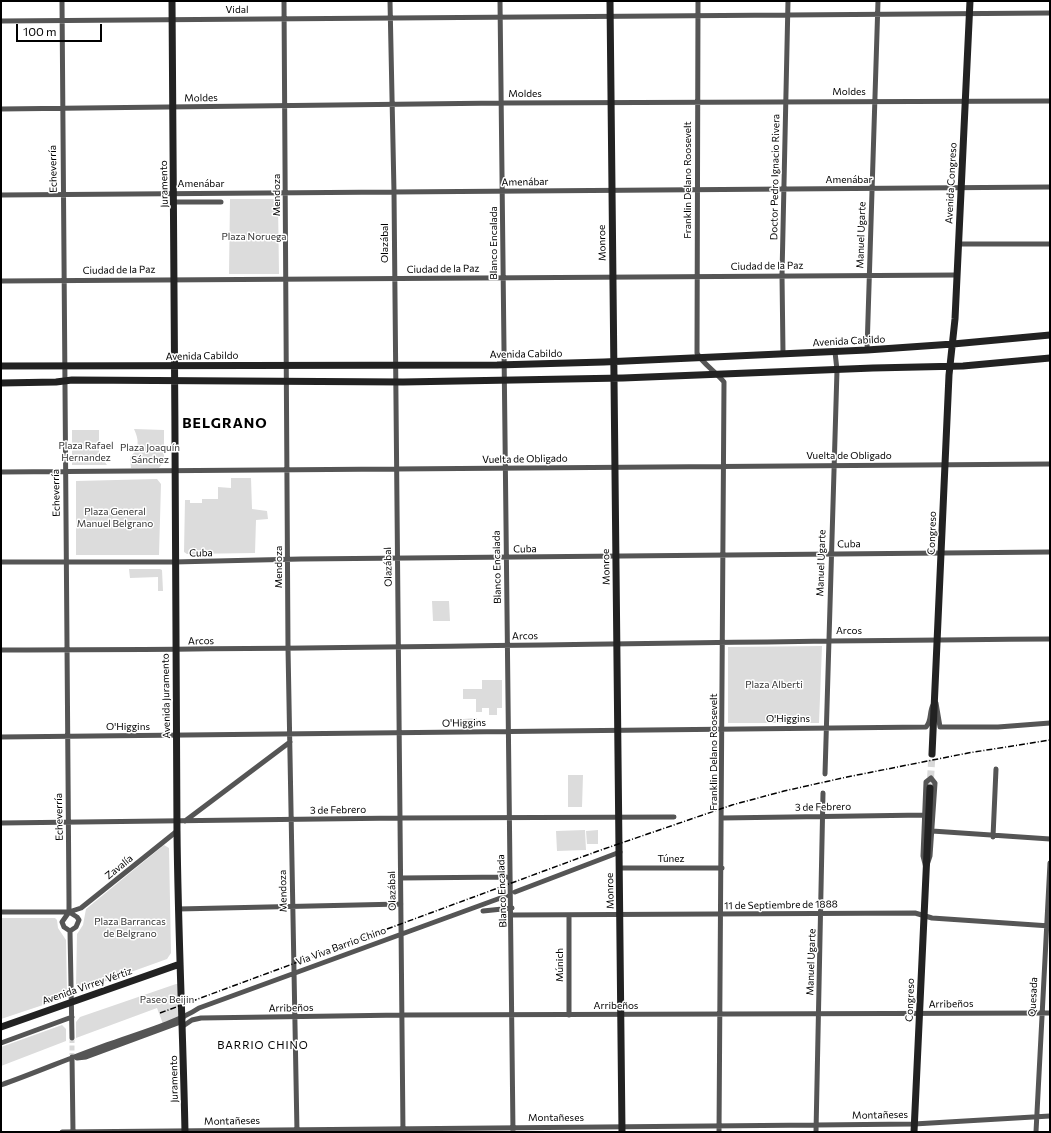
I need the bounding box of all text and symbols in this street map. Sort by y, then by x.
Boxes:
street label: Vidal [226,4,248,16]
scale bar [18,16,104,42]
text: 100 m [23,24,57,38]
street label: Moldes [832,86,866,98]
street label: Moldes [508,88,542,100]
street label: Moldes [184,92,218,104]
street label: Doctor Pedro Ignacio Rivera [768,114,782,240]
street label: Franklin Delano Roosevelt [682,121,694,239]
street label: Avenida Congreso [943,142,959,224]
street label: Echeverría [47,145,59,193]
street label: Juramento [158,160,170,208]
street label: Mendoza [271,174,283,216]
street label: Amenábar [826,174,872,186]
street label: Amenábar [501,176,549,188]
street label: Amenábar [178,178,224,190]
street label: Manuel Ugarte [854,201,868,269]
street label: Blanco Encalada [488,206,500,280]
street label: Olazábal [379,223,391,263]
street label: Monroe [596,225,608,261]
park label: Plaza Noruega [221,231,287,243]
street label: Ciudad de la Paz [730,259,804,273]
street label: Ciudad de la Paz [406,262,480,276]
street label: Ciudad de la Paz [82,263,156,277]
street label: Avenida Cabildo [812,333,886,349]
street label: Avenida Cabildo [489,347,563,361]
street label: Avenida Cabildo [165,349,239,363]
district label: BELGRANO [182,415,268,431]
park label: Plaza Rafael Hernandez [59,440,113,464]
park label: Plaza Joaquín Sánchez [120,442,180,466]
street label: Vuelta de Obligado [806,450,892,462]
street label: Vuelta de Obligado [482,452,568,466]
street label: Echeverría [50,469,62,517]
park label: Plaza General Manuel Belgrano [77,506,153,530]
street label: Congreso [925,511,939,555]
street label: Manuel Ugarte [814,529,828,597]
street label: Blanco Encalada [490,530,504,604]
street label: Cuba [837,538,861,550]
street label: Cuba [513,543,537,555]
street label: Mendoza [273,546,285,588]
street label: Cuba [189,547,213,559]
street label: Olazábal [382,547,394,587]
street label: Monroe [600,549,612,585]
street label: Arcos [836,625,862,637]
street label: Arcos [512,630,538,642]
street label: Arcos [188,635,214,647]
street label: Avenida Juramento [159,653,173,739]
park label: Plaza Alberti [745,679,803,691]
street label: Franklin Delano Roosevelt [708,693,720,811]
street label: O'Higgins [766,713,810,725]
street label: O'Higgins [442,717,486,729]
street label: O'Higgins [106,721,150,733]
street label: Echeverría [53,793,65,841]
street label: 3 de Febrero [795,801,851,813]
street label: 3 de Febrero [310,804,366,816]
street label: Zavalía [103,852,135,882]
street label: Túnez [657,853,685,865]
street label: Blanco Encalada [495,854,509,928]
street label: Mendoza [277,870,289,912]
street label: Olazábal [386,871,398,911]
street label: Monroe [604,873,616,909]
street label: 11 de Septiembre de 1888 [724,898,838,912]
park label: Plaza Barrancas de Belgrano [94,916,166,940]
street label: Via Viva Barrio Chino [294,924,388,968]
street label: Manuel Ugarte [804,928,818,996]
street label: Múnich [554,948,566,982]
street label: Avenida Virrey Vértiz [40,965,134,1007]
street label: Quesada [1026,977,1040,1017]
street label: Congreso [903,978,917,1022]
park label: Paseo Beijin [140,994,194,1006]
street label: Arribeños [928,998,974,1010]
street label: Arribeños [594,1000,638,1012]
street label: Arribeños [268,1002,314,1014]
district label: BARRIO CHINO [217,1038,309,1052]
street label: Juramento [168,1055,180,1103]
street label: Montañeses [852,1109,908,1121]
street label: Montañeses [528,1112,584,1124]
street label: Montañeses [204,1115,260,1127]

